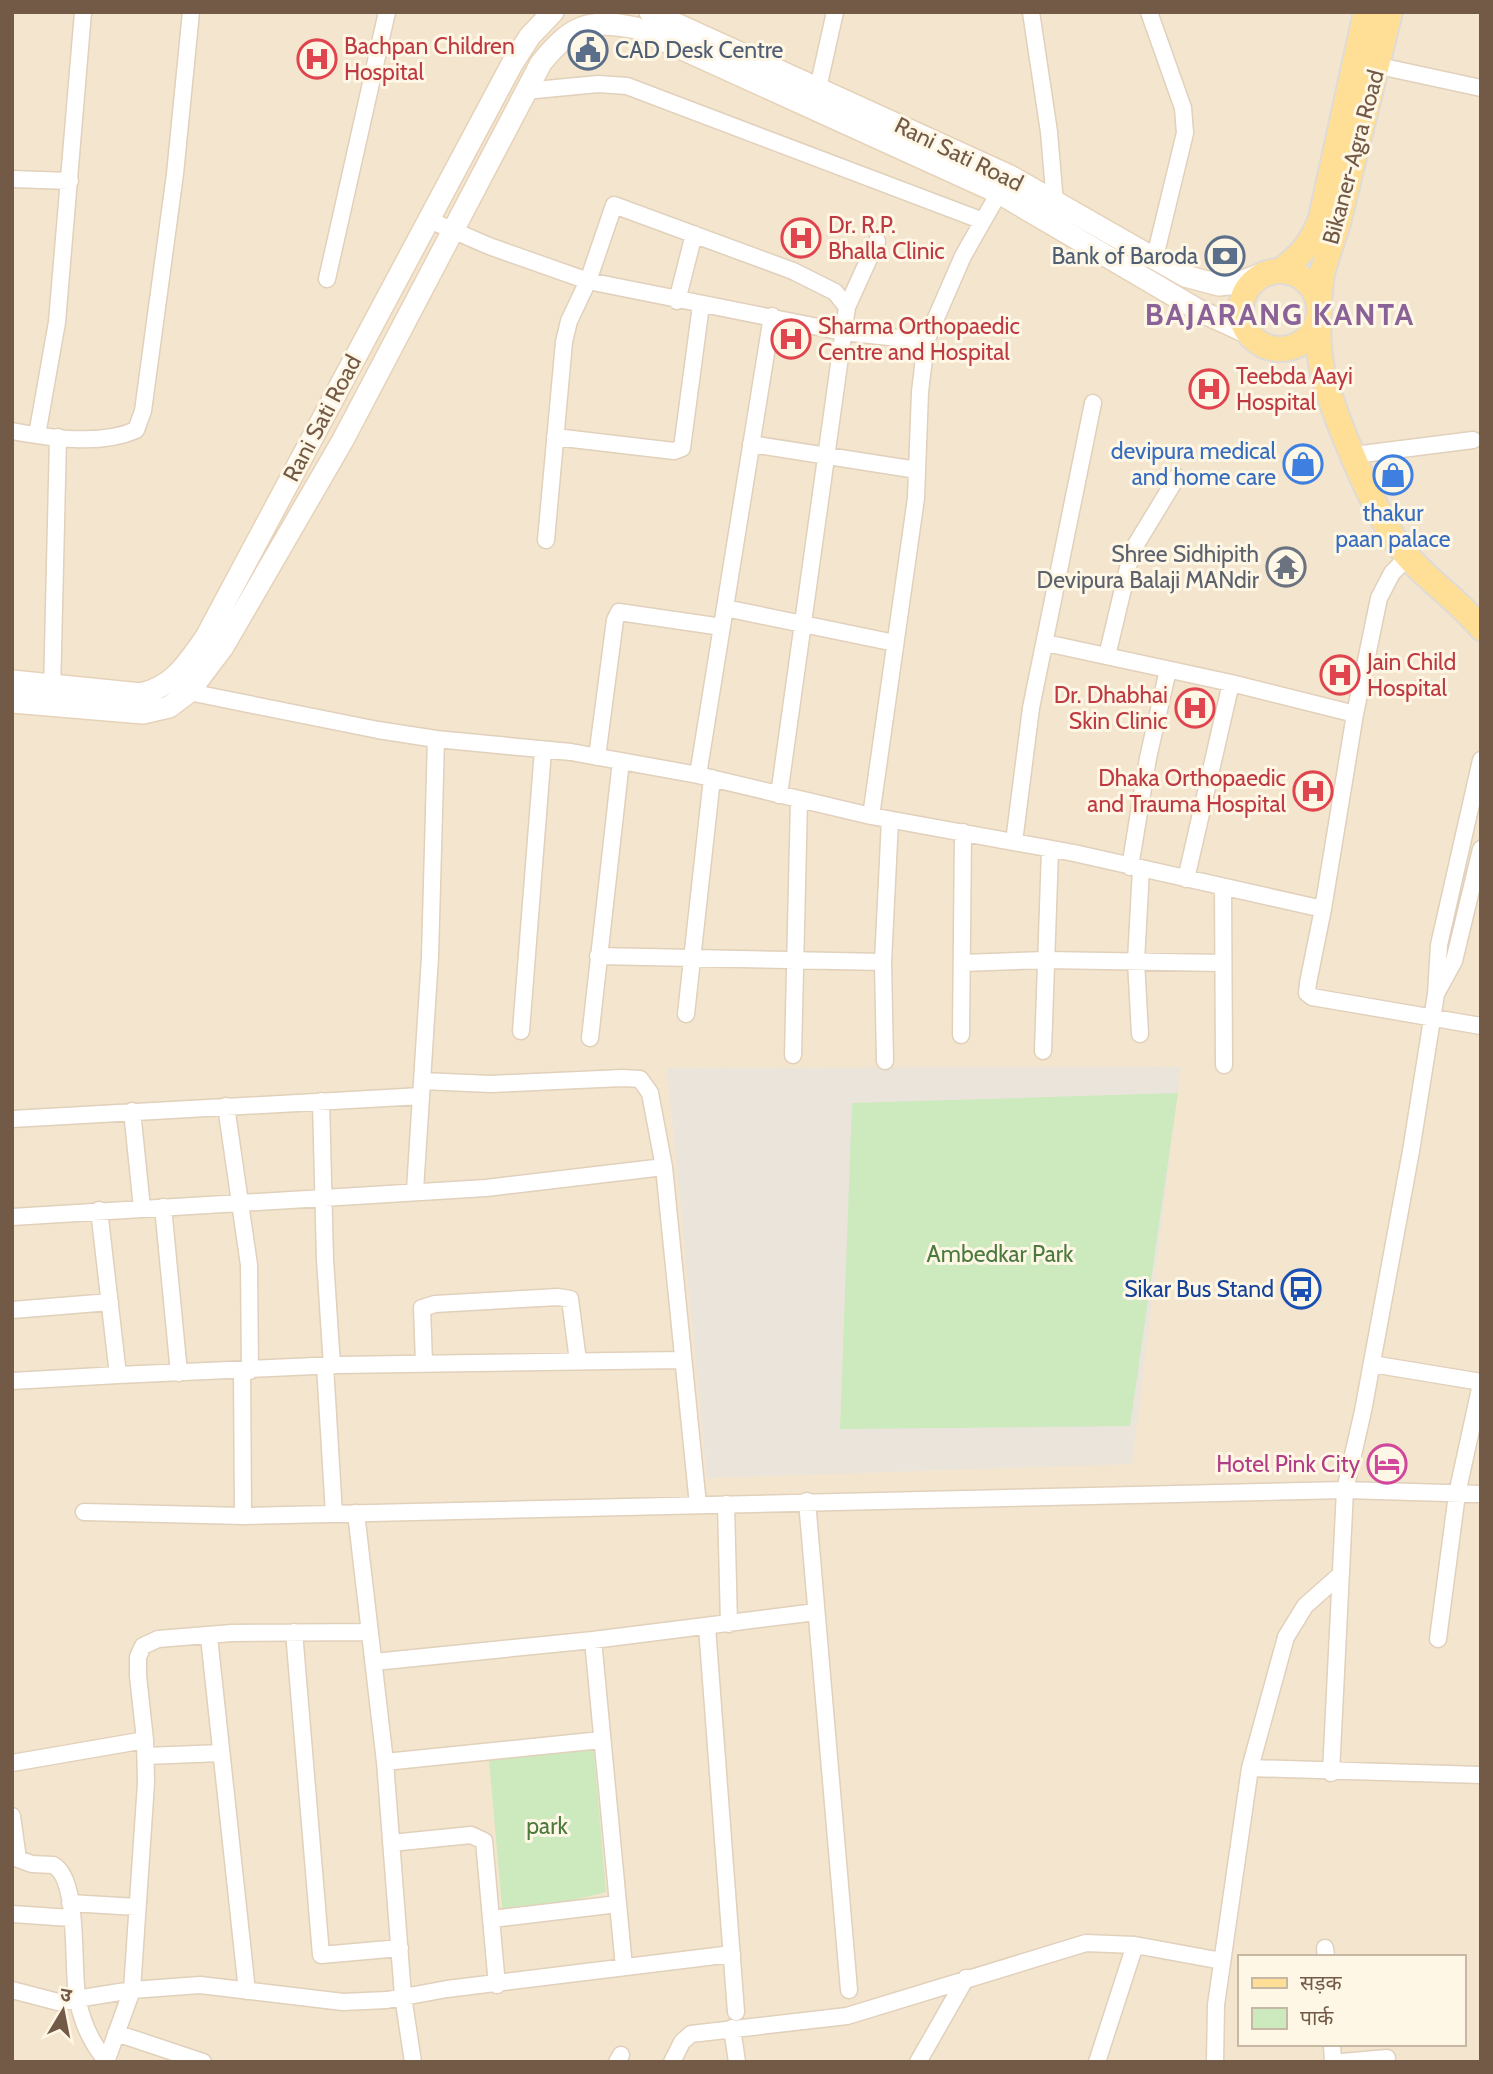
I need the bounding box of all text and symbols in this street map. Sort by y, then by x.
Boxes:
public building icon: CAD Desk Centre [567,29,609,71]
place label: Bachpan Children Hospital [344,32,515,86]
place label: CAD Desk Centre [615,36,784,64]
hospital icon: Bachpan Children Hospital [296,38,338,80]
street label: Bikaner-Agra Road [1316,67,1390,247]
street label: Rani Sati Road [890,111,1028,197]
place label: Dr. R.P. Bhalla Clinic [828,211,945,265]
hospital icon: Dr. R.P. Bhalla Clinic [780,217,822,259]
bank icon: Bank of Baroda [1204,235,1246,277]
place label: Bank of Baroda [1051,242,1198,270]
district label: BAJARANG KANTA [1145,296,1415,333]
place label: Sharma Orthopaedic Centre and Hospital [818,312,1020,366]
hospital icon: Sharma Orthopaedic Centre and Hospital [770,318,812,360]
street label: Rani Sati Road [277,350,367,486]
place label: Teebda Aayi Hospital [1236,362,1353,416]
hospital icon: Teebda Aayi Hospital [1188,368,1230,410]
place label: devipura medical and home care [1111,437,1277,491]
shop icon: devipura medical and home care [1282,443,1324,485]
shop icon: thakur paan palace [1372,454,1414,496]
place label: thakur paan palace [1335,499,1451,553]
place label: Shree Sidhipith Devipura Balaji MANdir [1037,540,1260,594]
temple icon: Shree Sidhipith Devipura Balaji MANdir [1265,546,1307,588]
place label: Jain Child Hospital [1366,648,1456,702]
hospital icon: Jain Child Hospital [1319,654,1361,696]
place label: Dr. Dhabhai Skin Clinic [1054,681,1168,735]
hospital icon: Dr. Dhabhai Skin Clinic [1174,687,1216,729]
place label: Dhaka Orthopaedic and Trauma Hospital [1087,764,1287,818]
hospital icon: Dhaka Orthopaedic and Trauma Hospital [1292,770,1334,812]
park label: Ambedkar Park [927,1240,1074,1268]
bus stop icon: Sikar Bus Stand [1280,1268,1322,1310]
place label: Sikar Bus Stand [1124,1275,1274,1303]
hotel icon: Hotel Pink City [1366,1443,1408,1485]
place label: Hotel Pink City [1216,1450,1360,1478]
park label: park [526,1812,568,1840]
legend [1238,1955,1465,2046]
text: सड़क [1300,1970,1342,1995]
north arrow [28,1976,98,2046]
text: उ [58,1982,74,2007]
text: पार्क [1300,2005,1334,2030]

